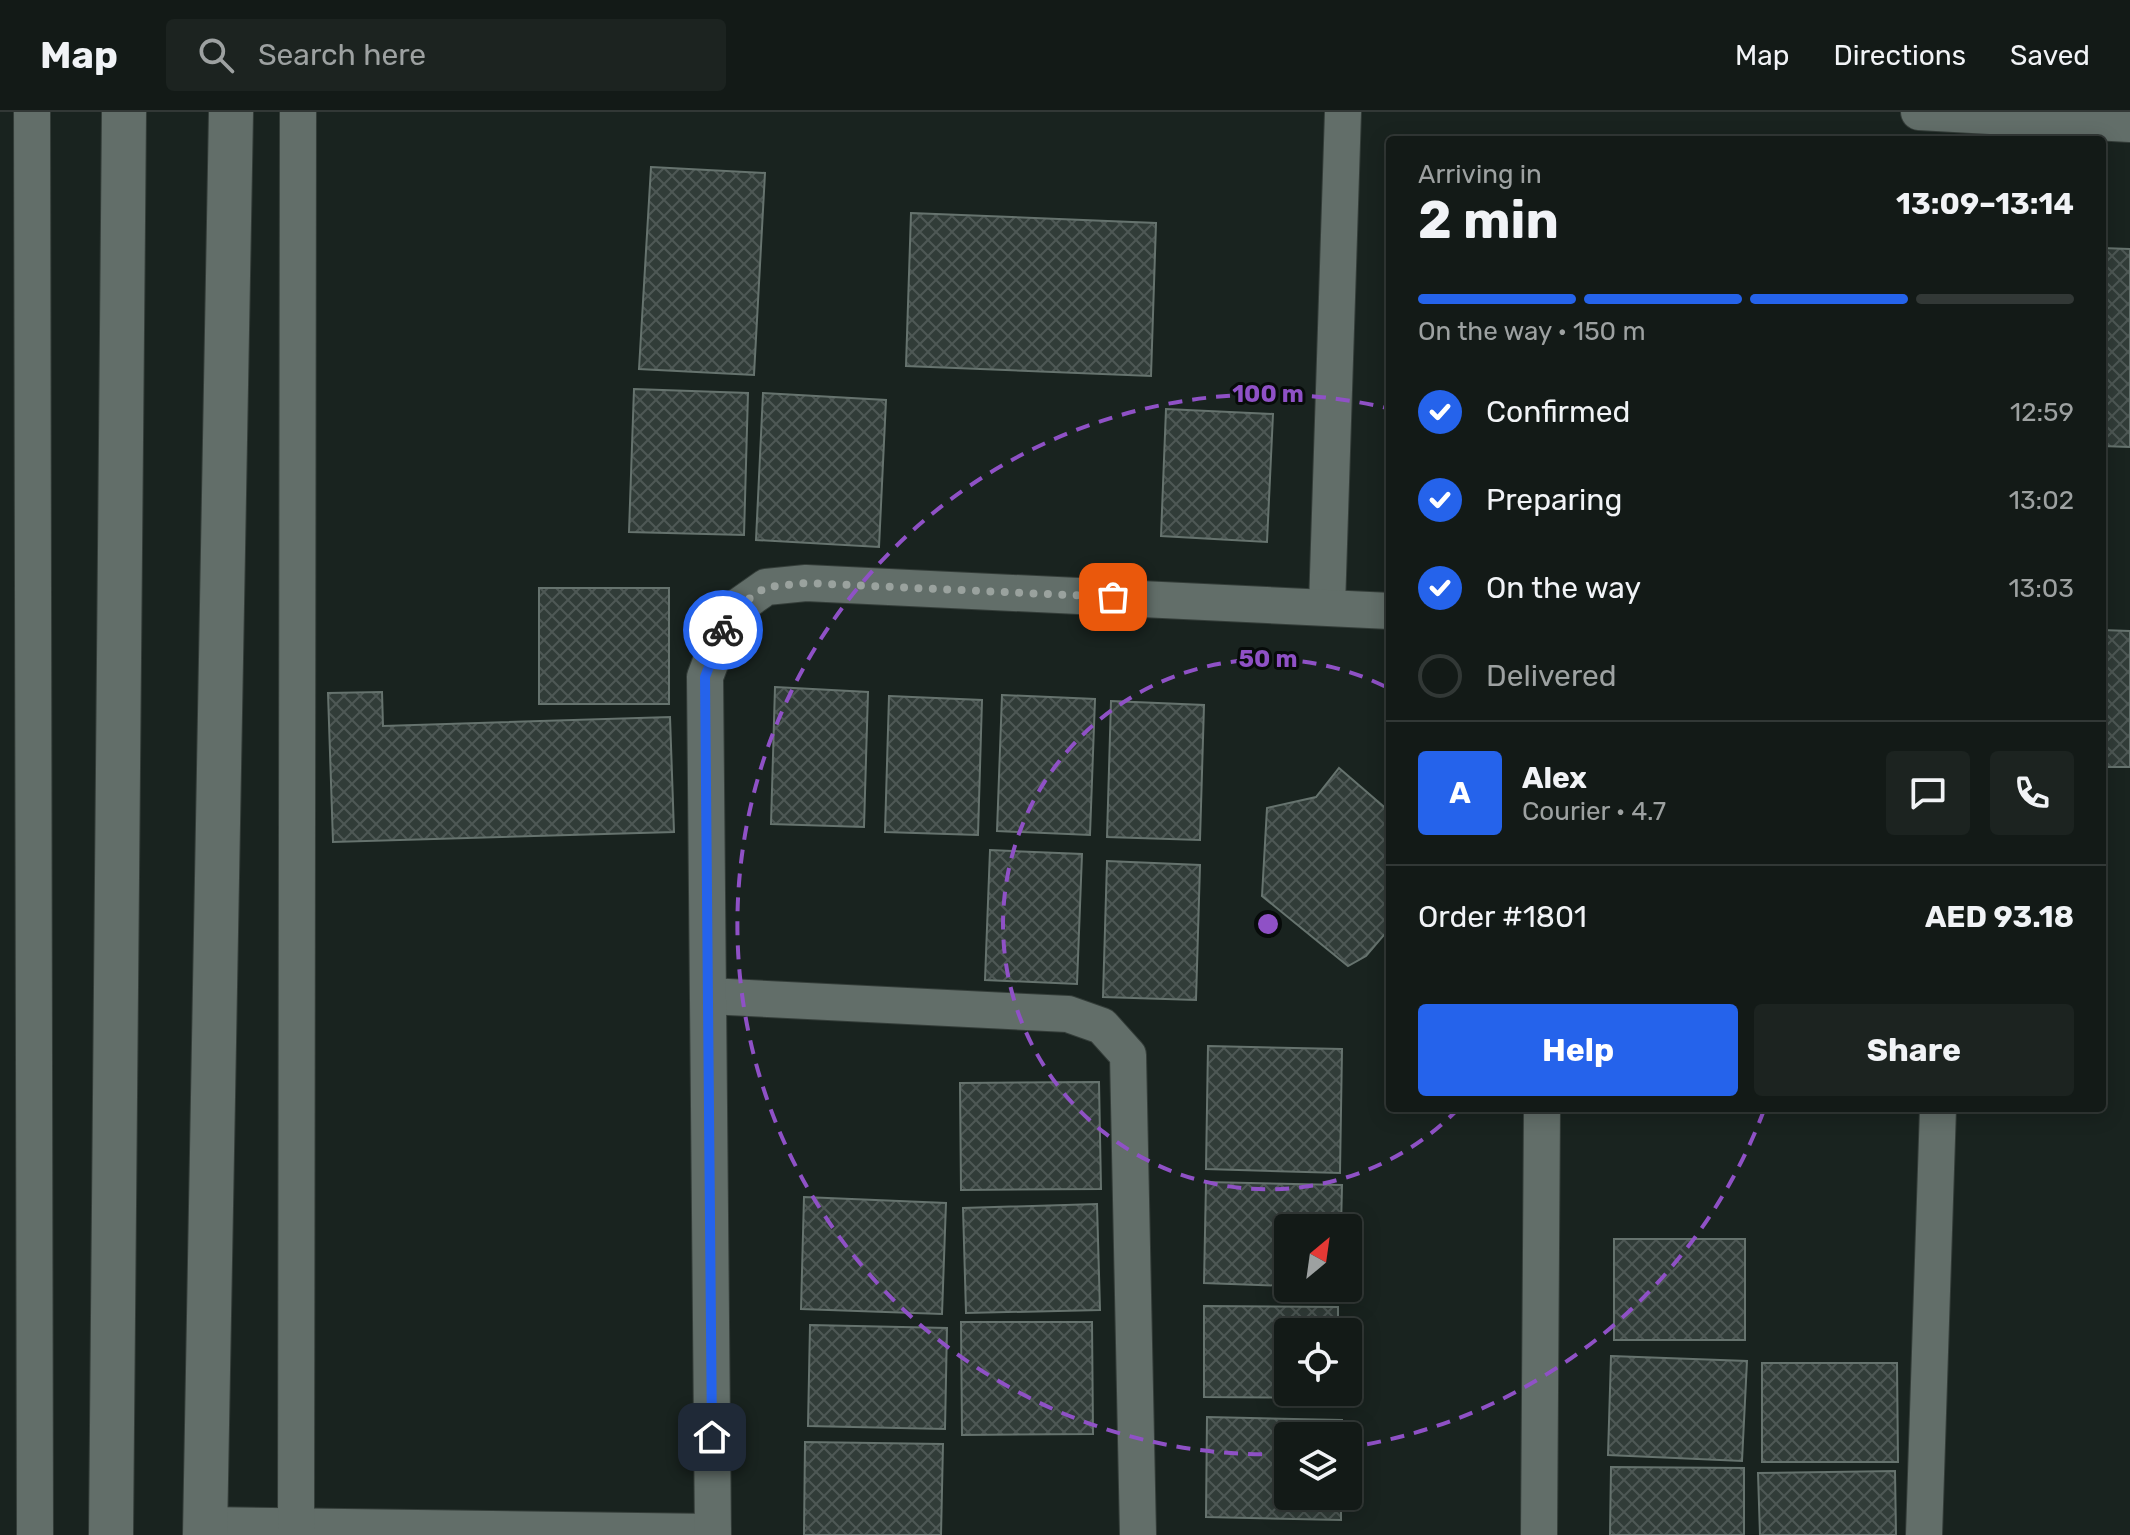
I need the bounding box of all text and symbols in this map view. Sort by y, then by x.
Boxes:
search box [166,19,726,91]
text: Map [40,32,118,78]
icon: search [194,33,238,77]
text: Search here [258,37,426,73]
text: Map [1735,39,1789,72]
text: Directions [1833,39,1966,72]
text: Saved [2010,39,2090,72]
text: Arriving in [1418,159,1542,190]
text: 13:09–13:14 [1896,186,2074,222]
text: 2 min [1418,189,1559,251]
text: On the way · 150 m [1418,316,1646,347]
text: 100 m [1232,380,1304,408]
icon: check [1418,390,1462,434]
text: Confirmed [1486,394,1630,430]
text: 12:59 [2010,397,2074,428]
icon: check [1418,478,1462,522]
text: Preparing [1486,482,1622,518]
text: 13:02 [2009,485,2074,516]
pin [1079,563,1147,631]
icon: check [1418,566,1462,610]
text: On the way [1486,570,1641,606]
text: 13:03 [2008,573,2074,604]
icon: bag [1091,575,1135,619]
courier [683,590,763,670]
icon: bike [701,608,745,652]
text: 50 m [1239,645,1297,673]
text: Delivered [1486,658,1617,694]
button: chat [1886,751,1970,835]
button: phone [1990,751,2074,835]
text: Alex [1522,760,1587,796]
text: A [1449,775,1471,811]
text: Courier · 4.7 [1522,796,1666,827]
text: Order #1801 [1418,899,1587,935]
text: AED 93.18 [1925,899,2074,935]
centre of rings [1254,910,1282,938]
button: Help [1418,1004,1738,1096]
button: Share [1754,1004,2074,1096]
north arrow [1274,1214,1362,1302]
map controls [1274,1214,1362,1510]
button: locate [1274,1318,1362,1406]
pin [678,1403,746,1471]
icon: home [690,1415,734,1459]
button: layers [1274,1422,1362,1510]

